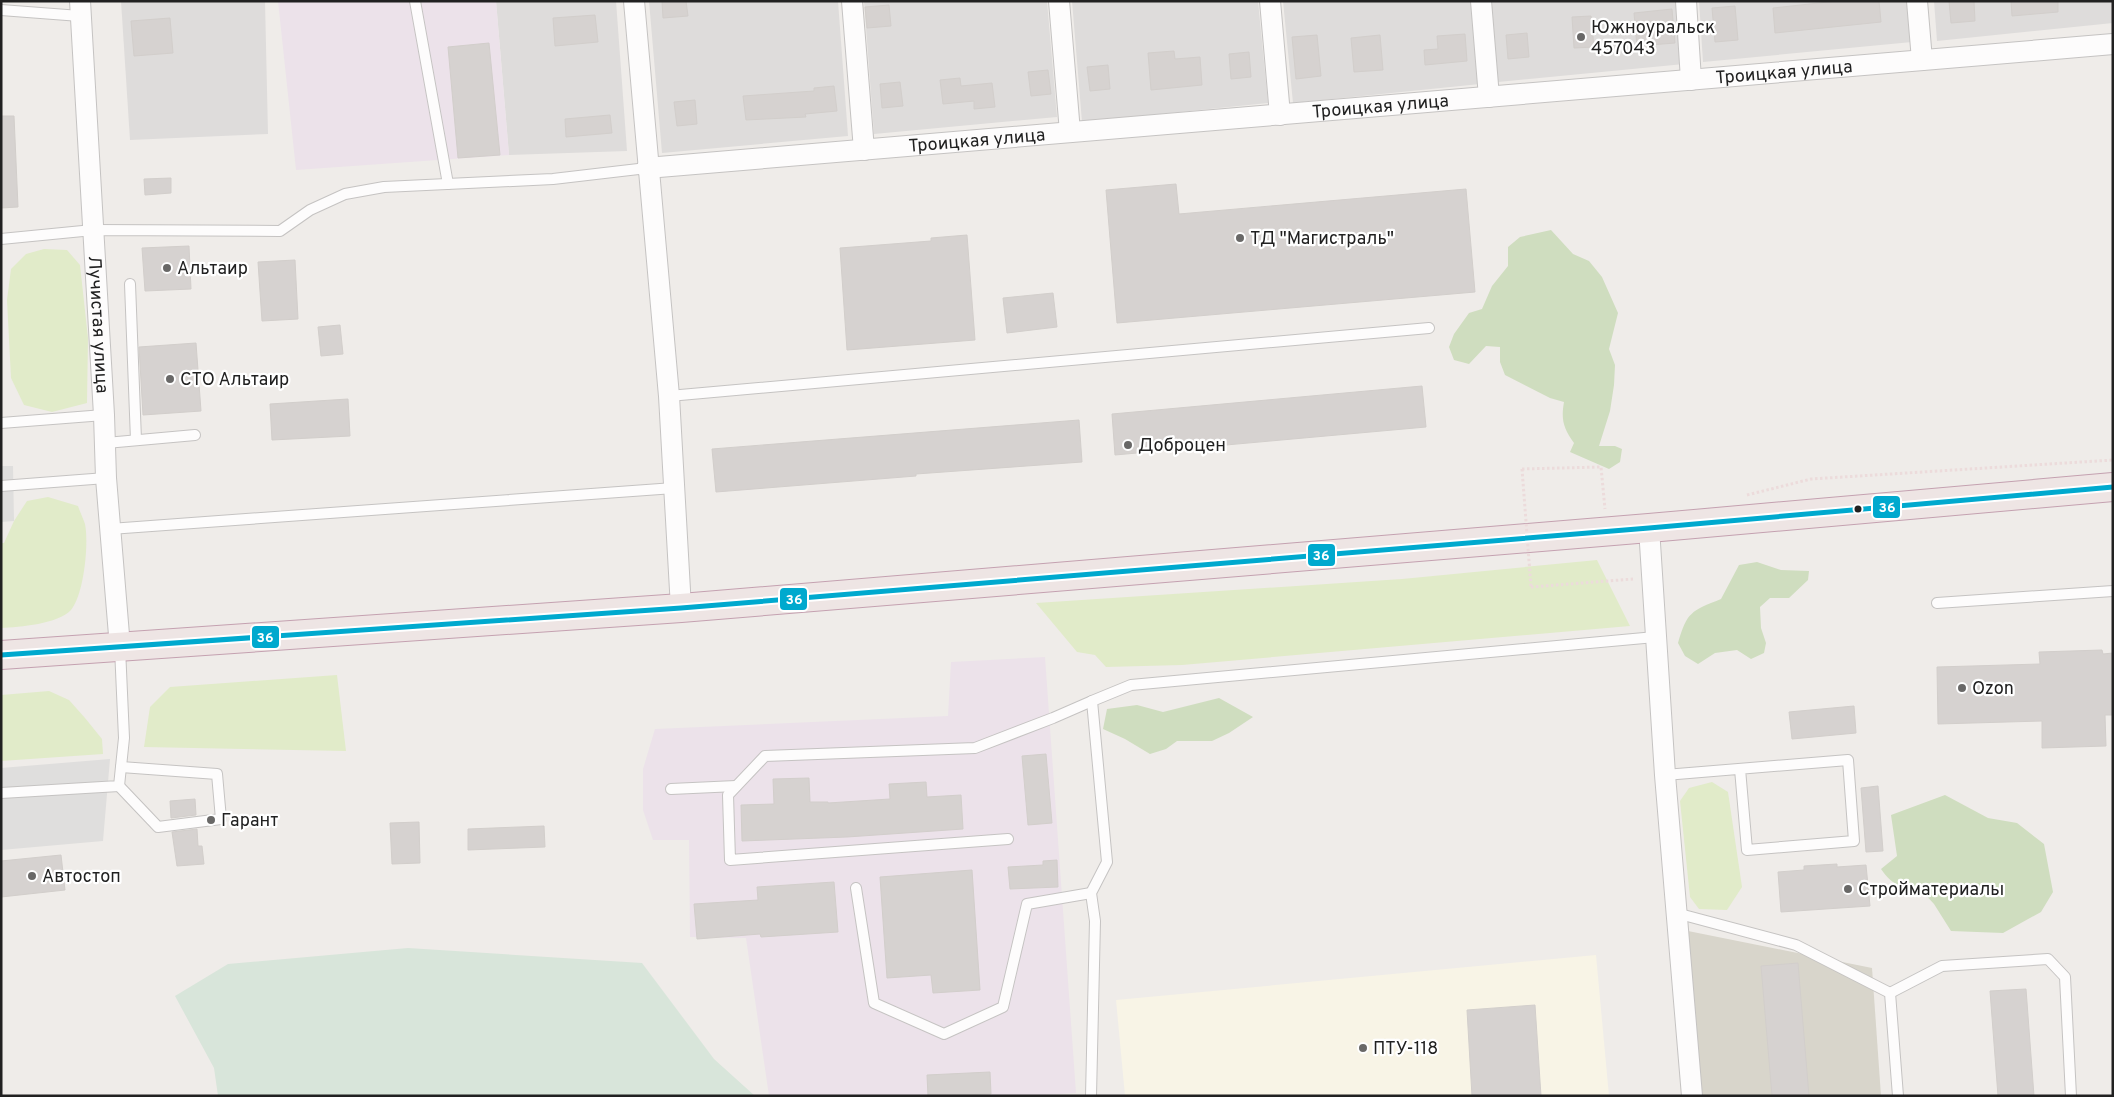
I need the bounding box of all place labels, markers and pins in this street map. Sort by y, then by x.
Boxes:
place label: Южноуральск 457043 [1591,17,1715,61]
marker: Южноуральск 457043 [1575,31,1587,43]
place label: ТД "Магистраль" [1250,228,1394,251]
marker: ТД "Магистраль" [1234,232,1246,244]
place label: Альтаир [177,258,248,281]
marker: Альтаир [161,262,173,274]
place label: СТО Альтаир [180,369,289,392]
marker: СТО Альтаир [164,373,176,385]
place label: Доброцен [1138,435,1226,458]
marker: Доброцен [1122,439,1134,451]
unlabelled marker [1853,504,1863,514]
place label: Ozon [1972,678,2014,701]
marker: Ozon [1956,682,1968,694]
place label: Гарант [221,810,278,833]
marker: Гарант [205,814,217,826]
place label: Автостоп [42,866,121,889]
marker: Автостоп [26,870,38,882]
place label: Стройматериалы [1858,879,2004,902]
marker: Стройматериалы [1842,883,1854,895]
place label: ПТУ-118 [1373,1038,1438,1061]
marker: ПТУ-118 [1357,1042,1369,1054]

